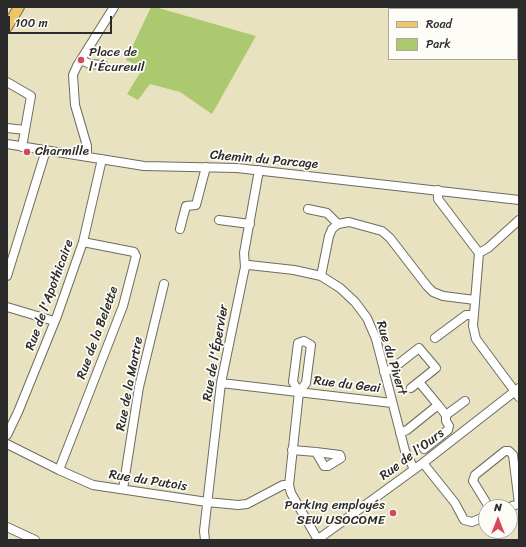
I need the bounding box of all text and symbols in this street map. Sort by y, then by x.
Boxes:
scale bar [10,8,114,34]
legend [388,8,518,60]
text: 100 m [15,12,48,34]
text: Road [426,13,452,35]
text: Park [426,33,451,55]
place label: Place de l'Écureuil [89,45,145,76]
marker: Place de l'Écureuil [76,55,86,65]
place label: Charmille [35,144,89,160]
marker: Charmille [22,147,32,157]
street label: Chemin du Parcage [209,148,319,172]
street label: Rue de l'Apothicaire [23,238,77,352]
street label: Rue de la Belette [74,284,122,382]
street label: Rue de l'Épervier [200,304,232,402]
street label: Rue du Pivert [372,319,410,397]
street label: Rue de la Martre [113,336,147,432]
street label: Rue du Geai [313,373,381,397]
street label: Rue de l'Ours [377,426,447,484]
street label: Rue du Putois [108,467,188,495]
place label: Parking employés SEW USOCOME [285,498,385,529]
text: N [494,498,502,517]
north arrow [478,499,518,539]
marker: Parking employés SEW USOCOME [388,508,398,518]

